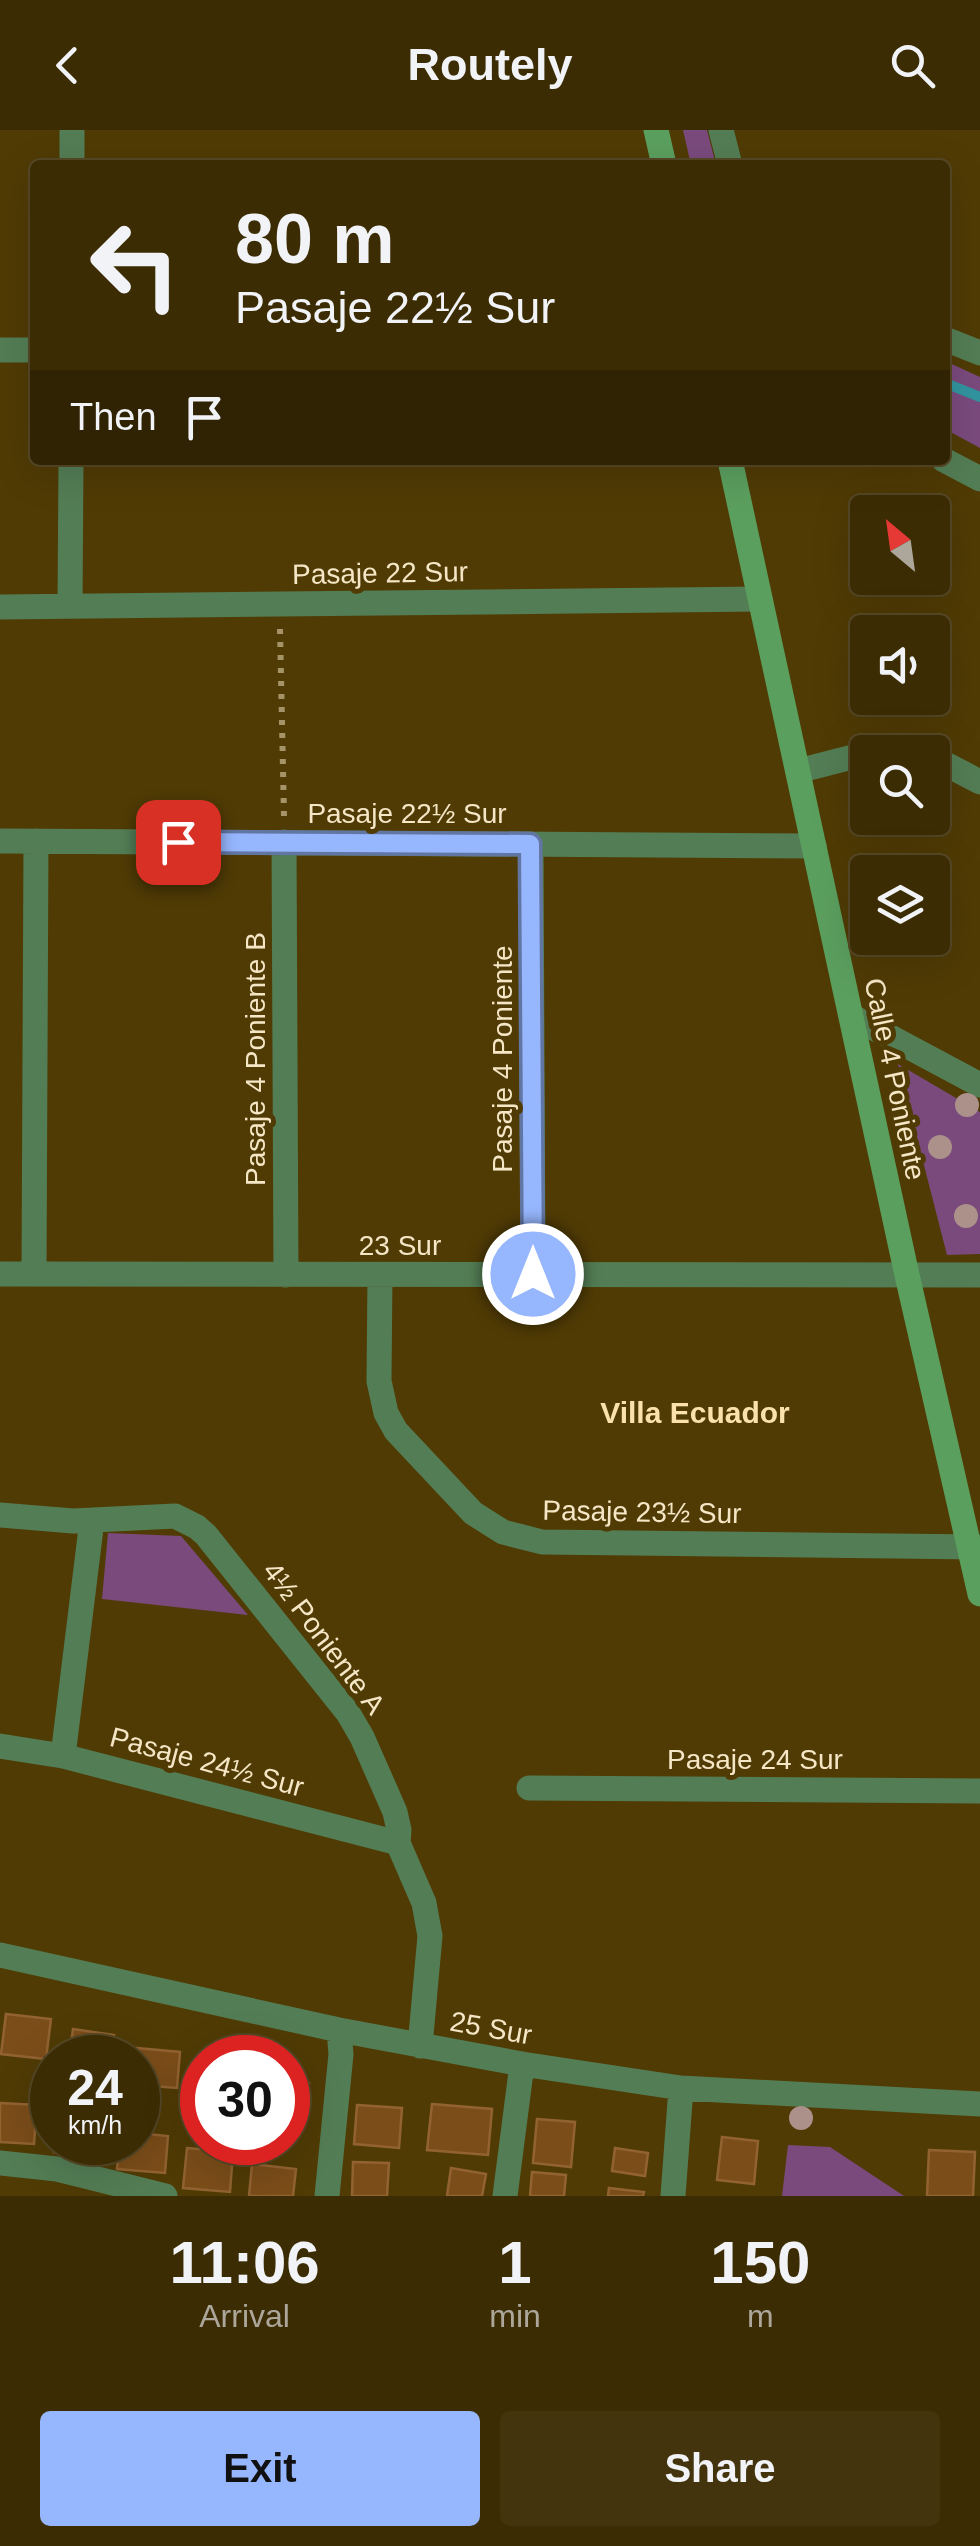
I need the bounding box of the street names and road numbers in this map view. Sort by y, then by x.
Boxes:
street label: Pasaje 22 Sur [292,556,468,590]
street label: Pasaje 22½ Sur [307,798,507,829]
street label: Pasaje 4 Poniente B [240,932,271,1186]
street label: Pasaje 4 Poniente [487,945,518,1173]
street label: Calle 4 Poniente [858,975,932,1183]
street label: 23 Sur [359,1230,441,1261]
street label: Pasaje 23½ Sur [542,1495,742,1529]
street label: 4½ Poniente A [257,1556,391,1720]
street label: Pasaje 24½ Sur [107,1721,307,1803]
street label: Pasaje 24 Sur [667,1744,843,1775]
street label: 25 Sur [448,2006,534,2050]

